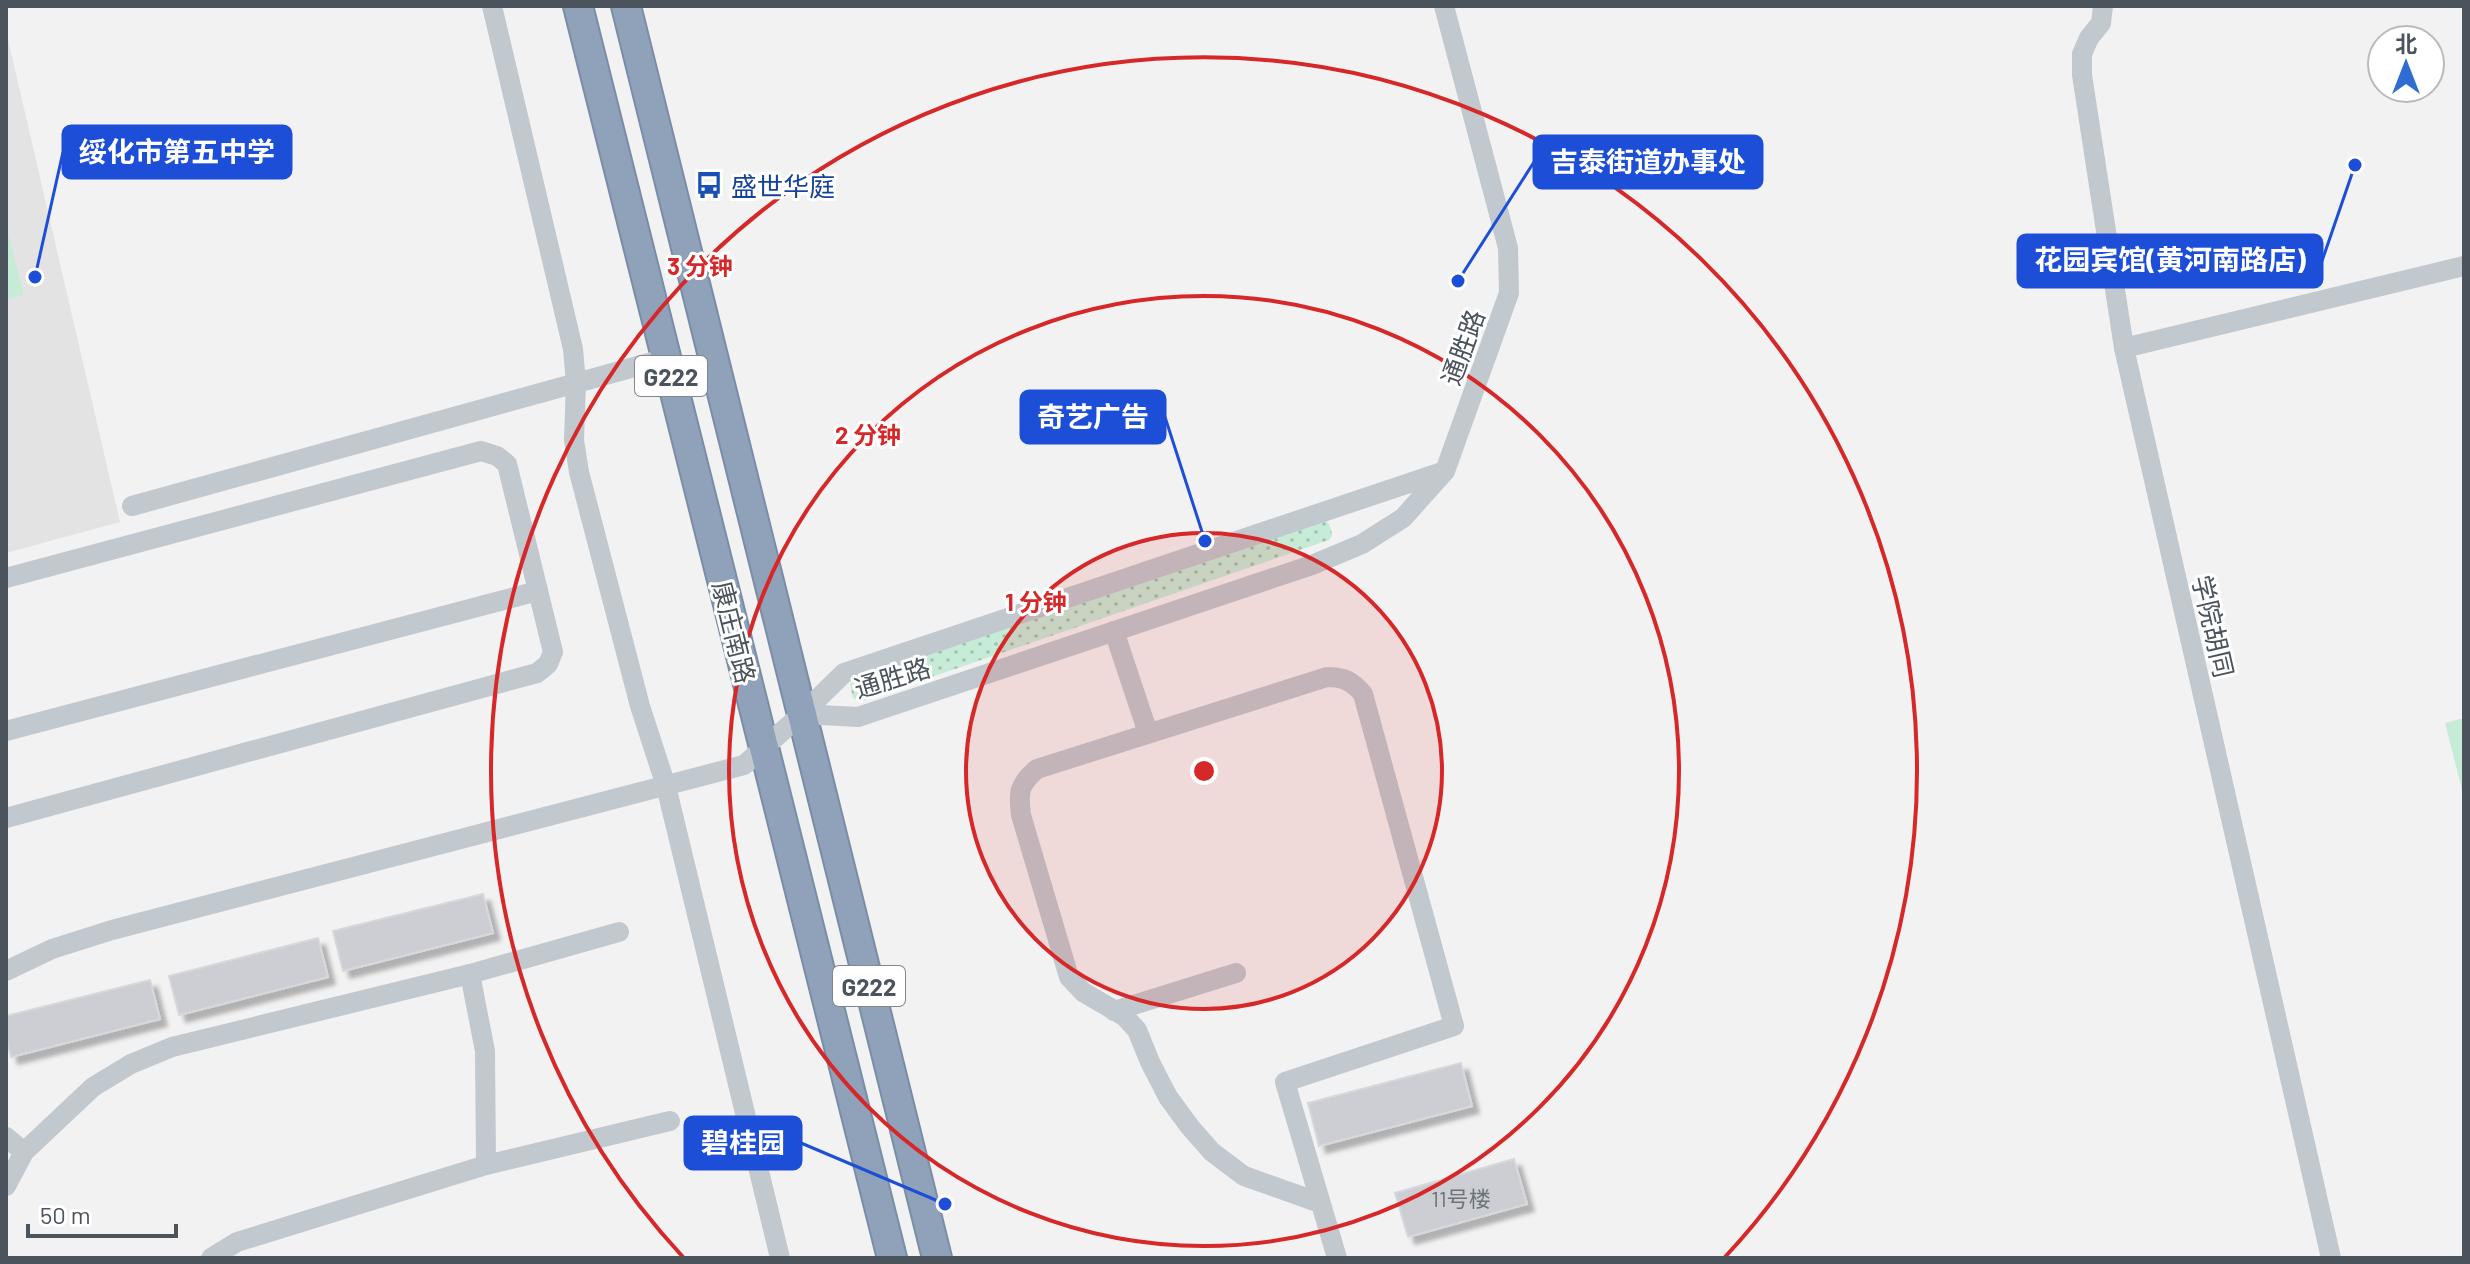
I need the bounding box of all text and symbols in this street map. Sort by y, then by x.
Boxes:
north arrow [2366,24,2446,104]
text: 北 [2395,30,2417,56]
callout: 绥化市第五中学 [63,126,291,178]
text: 绥化市第五中学 [79,134,275,168]
callout: 吉泰街道办事处 [1534,136,1762,188]
text: 吉泰街道办事处 [1550,144,1746,178]
bus stop icon: 盛世华庭 [694,170,724,200]
place label: 盛世华庭 [731,170,835,201]
callout: 花园宾馆(黄河南路店) [2018,235,2322,287]
text: 花园宾馆(黄河南路店) [2034,242,2306,276]
text: 3 分钟 [667,251,733,280]
street label: 通胜路 [1434,305,1490,389]
road number: G222 [635,356,707,396]
callout: 奇艺广告 [1021,391,1165,443]
text: 奇艺广告 [1037,399,1149,433]
text: 2 分钟 [835,420,901,449]
street label: 学院胡同 [2187,572,2241,680]
street label: 康庄南路 [707,578,763,686]
text: 1 分钟 [1005,587,1067,616]
street label: 通胜路 [850,651,934,703]
centre of rings [1190,757,1218,785]
road number: G222 [833,966,905,1006]
callout: 碧桂园 [685,1117,801,1169]
text: 碧桂园 [701,1125,785,1159]
house number: 11号楼 [1431,1185,1491,1211]
scale bar [28,1188,176,1238]
text: 50 m [40,1200,91,1229]

